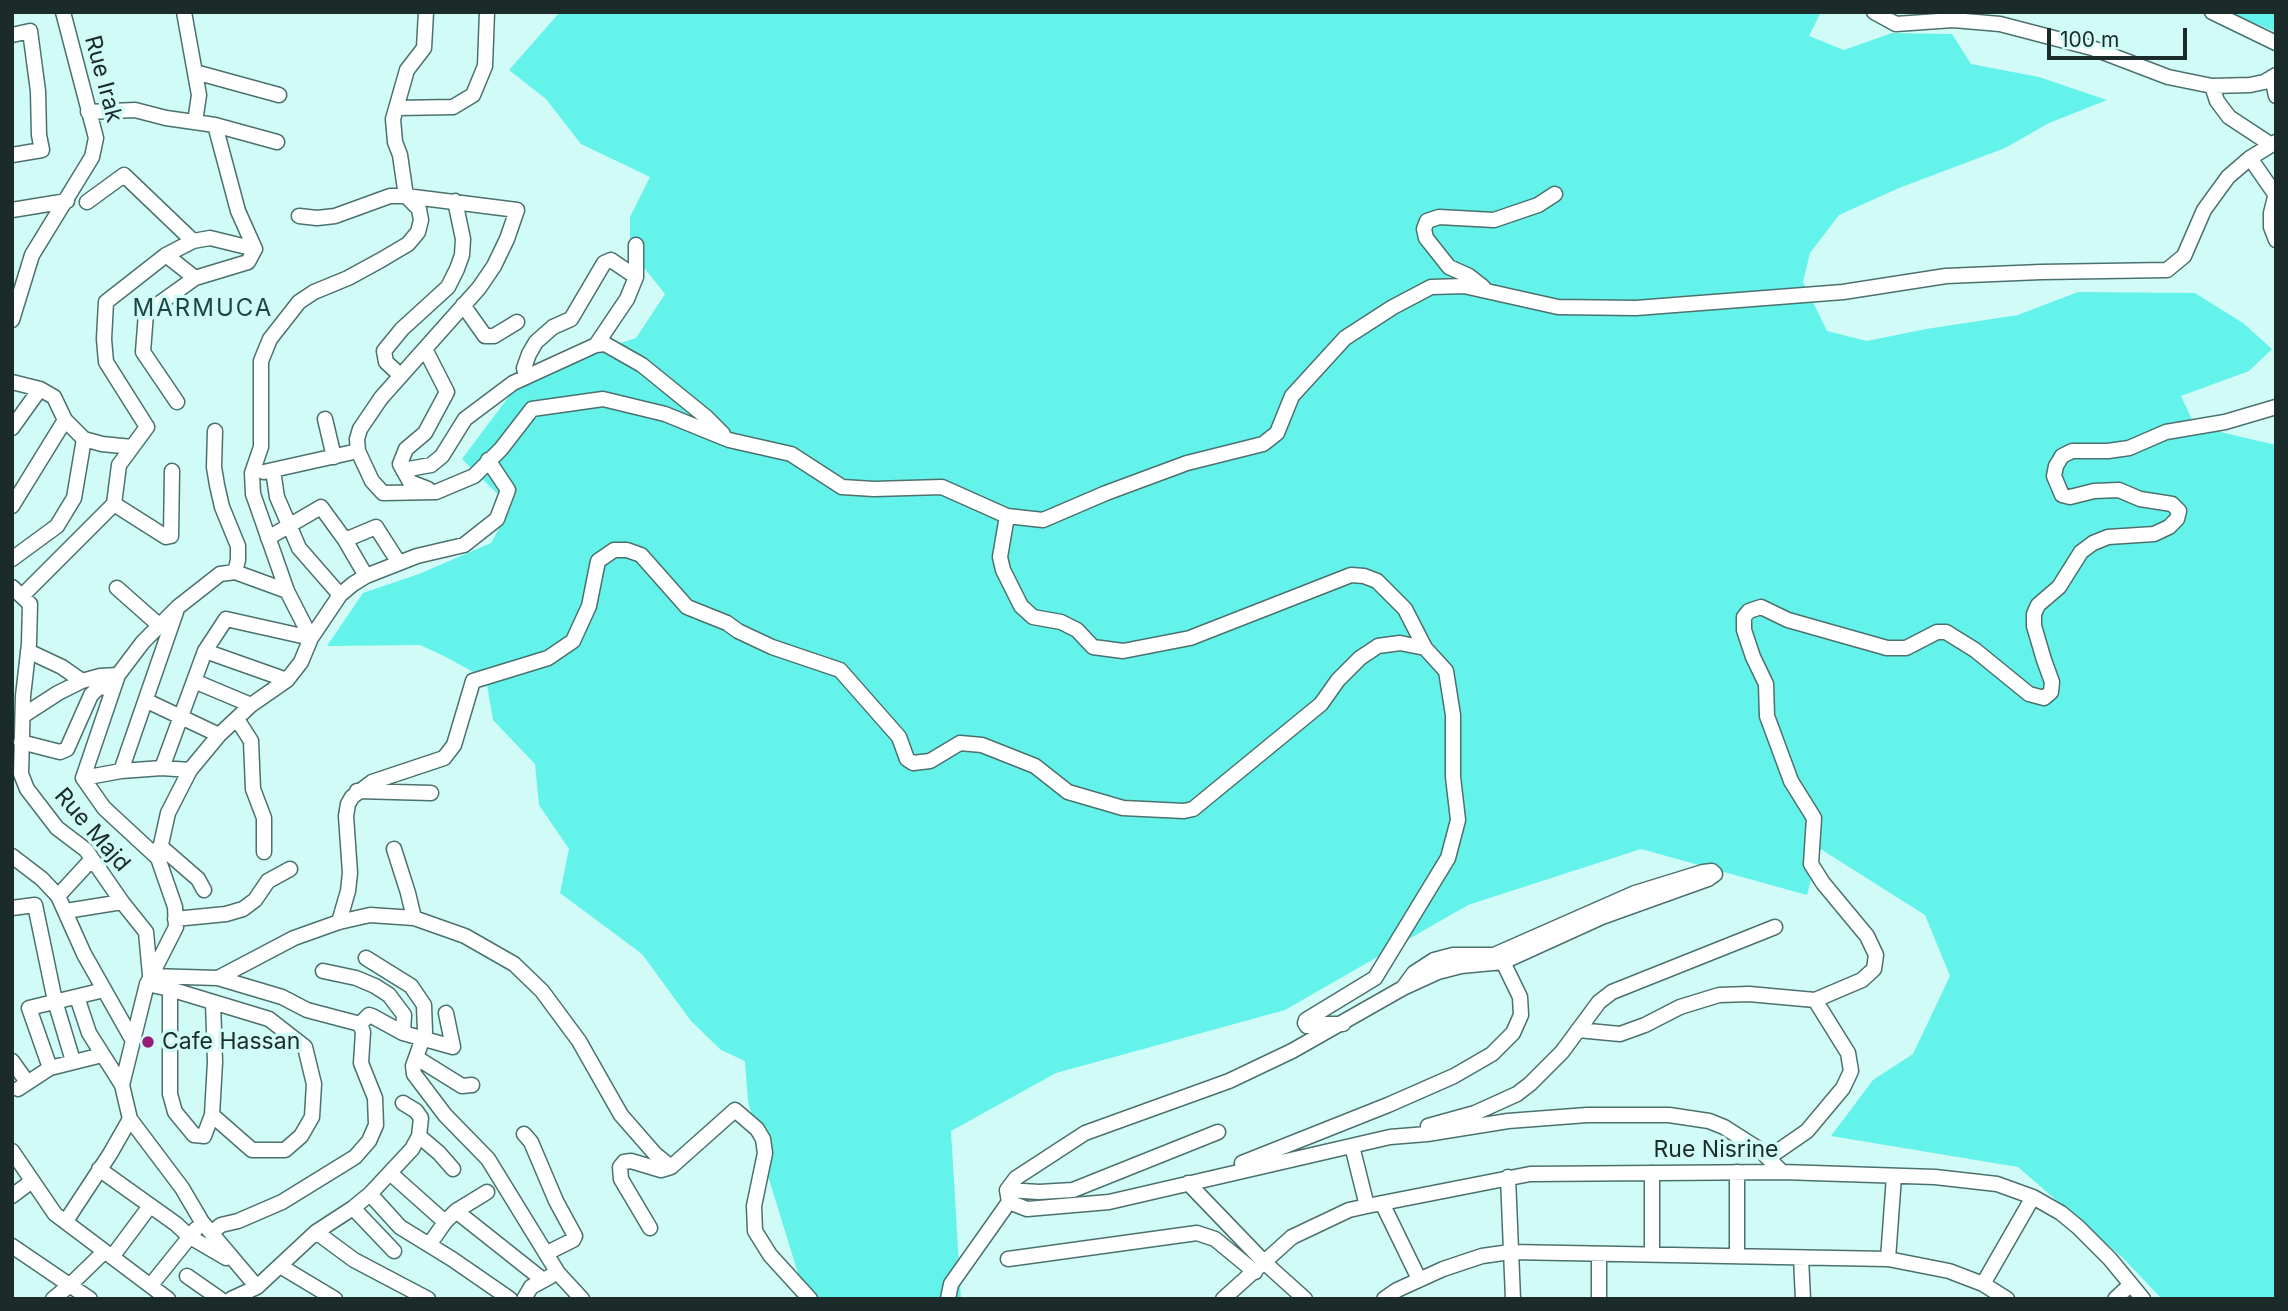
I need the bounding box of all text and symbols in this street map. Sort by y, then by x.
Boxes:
scale bar [2050,14,2190,58]
text: 100 m [2060,27,2119,52]
street label: Rue Irak [78,33,128,125]
district label: MARMUCA [133,295,273,323]
street label: Rue Majd [48,783,136,877]
place label: Cafe Hassan [162,1028,300,1056]
marker: Cafe Hassan [140,1034,156,1050]
street label: Rue Nisrine [1654,1136,1778,1164]

